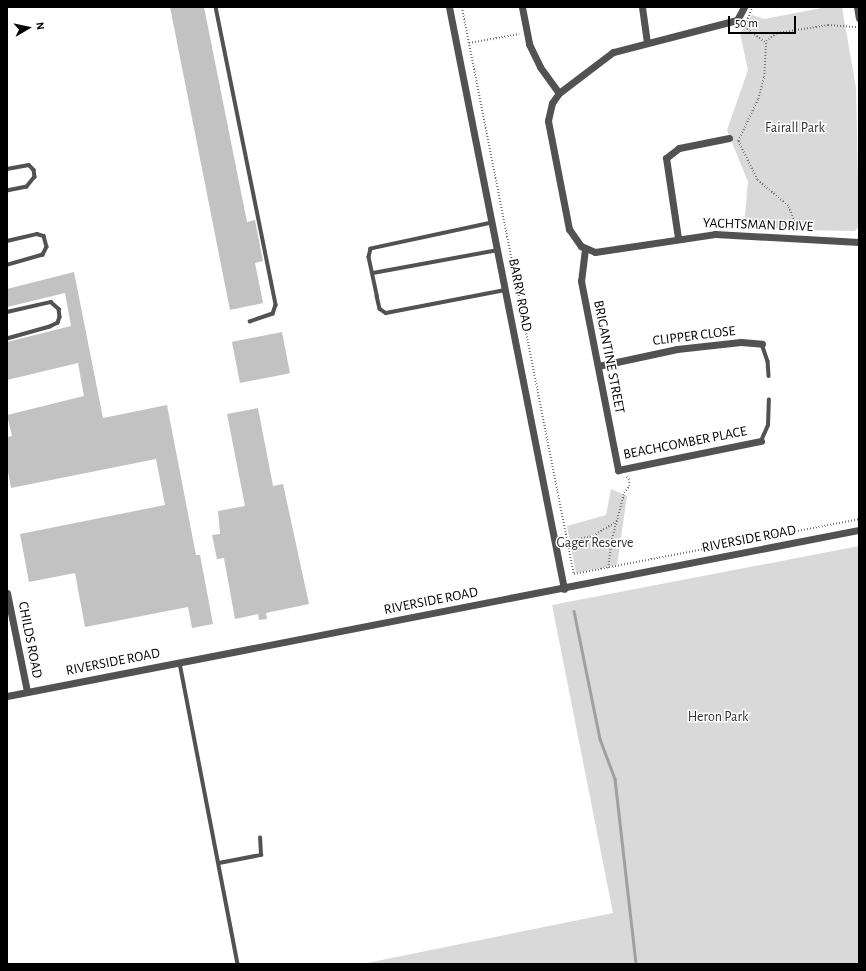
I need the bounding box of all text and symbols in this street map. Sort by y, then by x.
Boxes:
north arrow [8,8,48,48]
scale bar [730,8,798,34]
text: 50 m [735,17,758,29]
text: N [34,21,46,31]
park label: Fairall Park [765,120,825,136]
street label: YACHTSMAN DRIVE [702,215,814,235]
street label: BARRY ROAD [505,257,535,333]
street label: BRIGANTINE STREET [590,299,628,415]
street label: CLIPPER CLOSE [652,323,736,349]
street label: BEACHCOMBER PLACE [622,423,748,463]
street label: RIVERSIDE ROAD [700,522,798,556]
park label: Gager Reserve [556,535,634,551]
street label: RIVERSIDE ROAD [382,584,480,618]
street label: CHILDS ROAD [14,600,46,680]
street label: RIVERSIDE ROAD [64,645,162,679]
park label: Heron Park [688,709,748,725]

